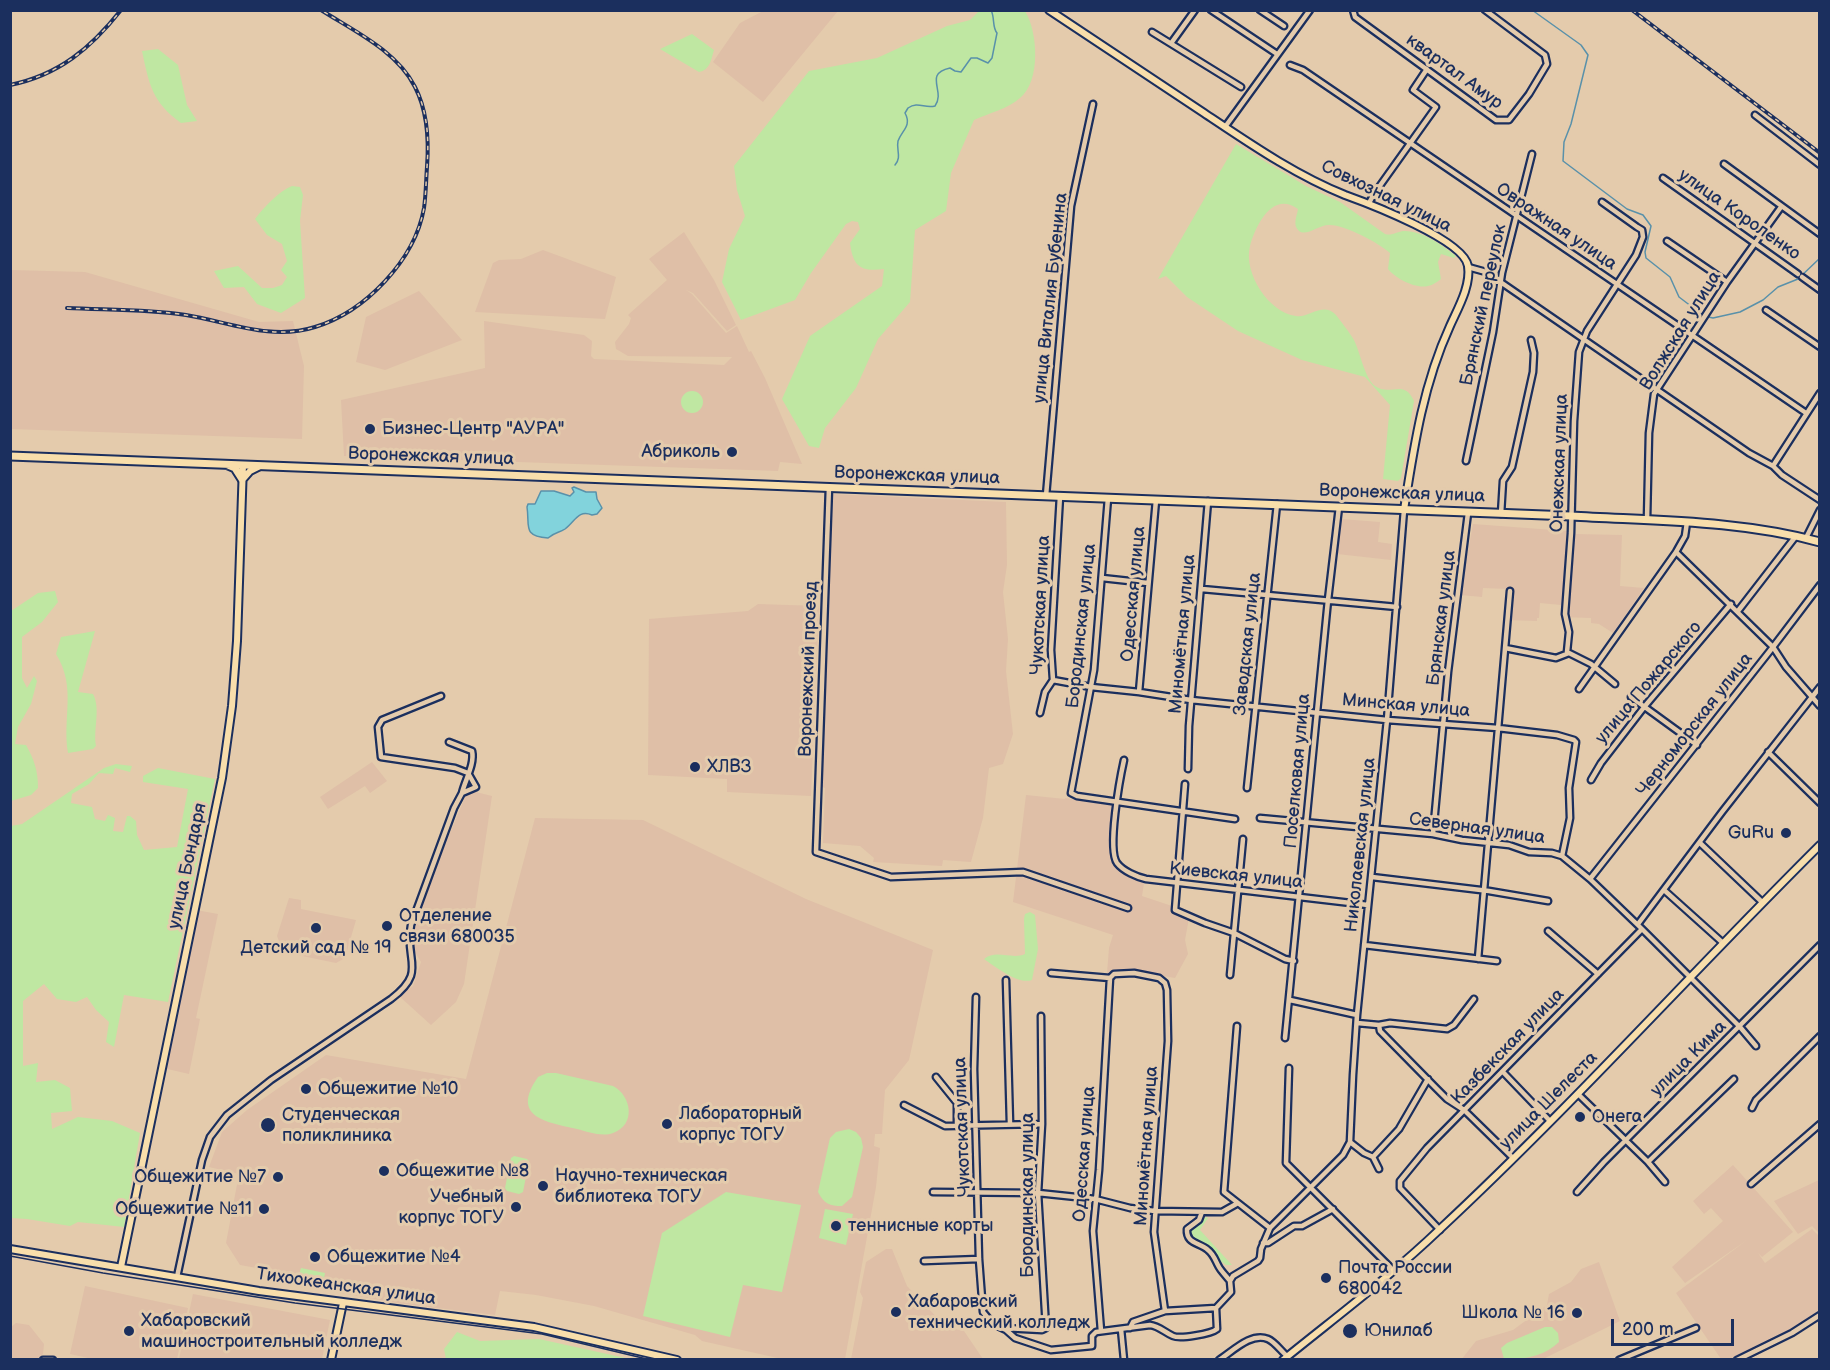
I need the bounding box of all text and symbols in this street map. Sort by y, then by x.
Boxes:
street label: квартал Амур [1401,30,1507,114]
street label: Совхозная улица [1317,156,1455,238]
street label: улица Короленко [1674,165,1804,265]
street label: Овражная улица [1491,179,1621,275]
street label: улица Виталия Бубенина [1029,192,1073,404]
street label: Брянский переулок [1456,222,1512,388]
street label: Волжская улица [1636,267,1726,395]
street label: Онежская улица [1547,393,1573,533]
place label: Бизнес-Центр "АУРА" [382,418,565,440]
marker: Бизнес-Центр "АУРА" [363,422,377,436]
place label: Абриколь [641,441,720,463]
street label: Воронежская улица [348,443,514,471]
marker: Абриколь [725,445,739,459]
street label: Воронежская улица [834,462,1000,490]
street label: Воронежская улица [1319,480,1485,508]
street label: Одесская улица [1117,525,1151,663]
street label: Чукотская улица [1027,535,1055,675]
street label: Бородинская улица [1063,543,1101,709]
street label: Брянская улица [1423,549,1461,687]
street label: Миномётная улица [1165,553,1201,715]
street label: Заводская улица [1230,571,1266,717]
street label: Воронежский проезд [795,581,823,757]
street label: улица Пожарского [1591,617,1707,749]
street label: Черноморская улица [1632,649,1758,801]
street label: Минская улица [1341,690,1471,722]
street label: Поселковая улица [1280,693,1316,849]
place label: ХЛВЗ [707,756,751,778]
street label: Николаевская улица [1341,757,1381,933]
marker: ХЛВЗ [688,760,702,774]
street label: улица Бондаря [164,801,212,931]
street label: Северная улица [1408,809,1546,849]
place label: GuRu [1728,822,1774,844]
marker: GuRu [1779,826,1793,840]
street label: Киевская улица [1168,858,1304,894]
place label: Отделение связи 680035 [399,905,515,948]
marker: Отделение связи 680035 [380,919,394,933]
marker: Детский сад № 19 [309,921,323,935]
place label: Детский сад № 19 [240,937,392,959]
street label: Казбекская улица [1447,984,1569,1110]
street label: улица Кима [1646,1016,1732,1102]
street label: улица Шелеста [1495,1047,1603,1155]
street label: Чукотская улица [950,1057,976,1197]
street label: Миномётная улица [1131,1065,1163,1227]
place label: Общежитие №10 [318,1078,458,1100]
marker: Общежитие №10 [299,1082,313,1096]
street label: Одесская улица [1069,1085,1101,1223]
place label: Лабораторный корпус ТОГУ [679,1103,802,1146]
place label: Студенческая поликлиника [282,1104,400,1146]
place label: Онега [1592,1106,1642,1128]
marker: Онега [1573,1110,1587,1124]
street label: Бородинская улица [1017,1112,1039,1278]
marker: Студенческая поликлиника [259,1116,277,1134]
marker: Лабораторный корпус ТОГУ [660,1117,674,1131]
place label: Общежитие №8 [396,1160,529,1182]
marker: Общежитие №8 [377,1164,391,1178]
place label: Научно-техническая библиотека ТОГУ [555,1165,728,1208]
place label: Общежитие №7 [134,1166,266,1188]
marker: Общежитие №7 [271,1170,285,1184]
marker: Научно-техническая библиотека ТОГУ [536,1179,550,1193]
place label: Учебный корпус ТОГУ [399,1186,504,1228]
place label: Общежитие №11 [115,1198,252,1220]
marker: Учебный корпус ТОГУ [509,1200,523,1214]
marker: Общежитие №11 [257,1202,271,1216]
place label: теннисные корты [848,1215,993,1237]
marker: теннисные корты [829,1219,843,1233]
place label: Общежитие №4 [327,1246,461,1268]
marker: Общежитие №4 [308,1250,322,1264]
place label: Почта России 680042 [1338,1257,1452,1300]
street label: Тихоокеанская улица [255,1264,437,1310]
marker: Почта России 680042 [1319,1271,1333,1285]
place label: Хабаровский технический колледж [908,1291,1090,1334]
place label: Школа № 16 [1461,1302,1565,1324]
marker: Хабаровский технический колледж [889,1305,903,1319]
marker: Школа № 16 [1570,1306,1584,1320]
scale bar [1614,1307,1737,1345]
place label: Хабаровский машиностроительный колледж [141,1310,402,1352]
text: 200 m [1622,1319,1674,1340]
place label: Юнилаб [1364,1320,1433,1342]
marker: Юнилаб [1341,1322,1359,1340]
marker: Хабаровский машиностроительный колледж [122,1324,136,1338]

